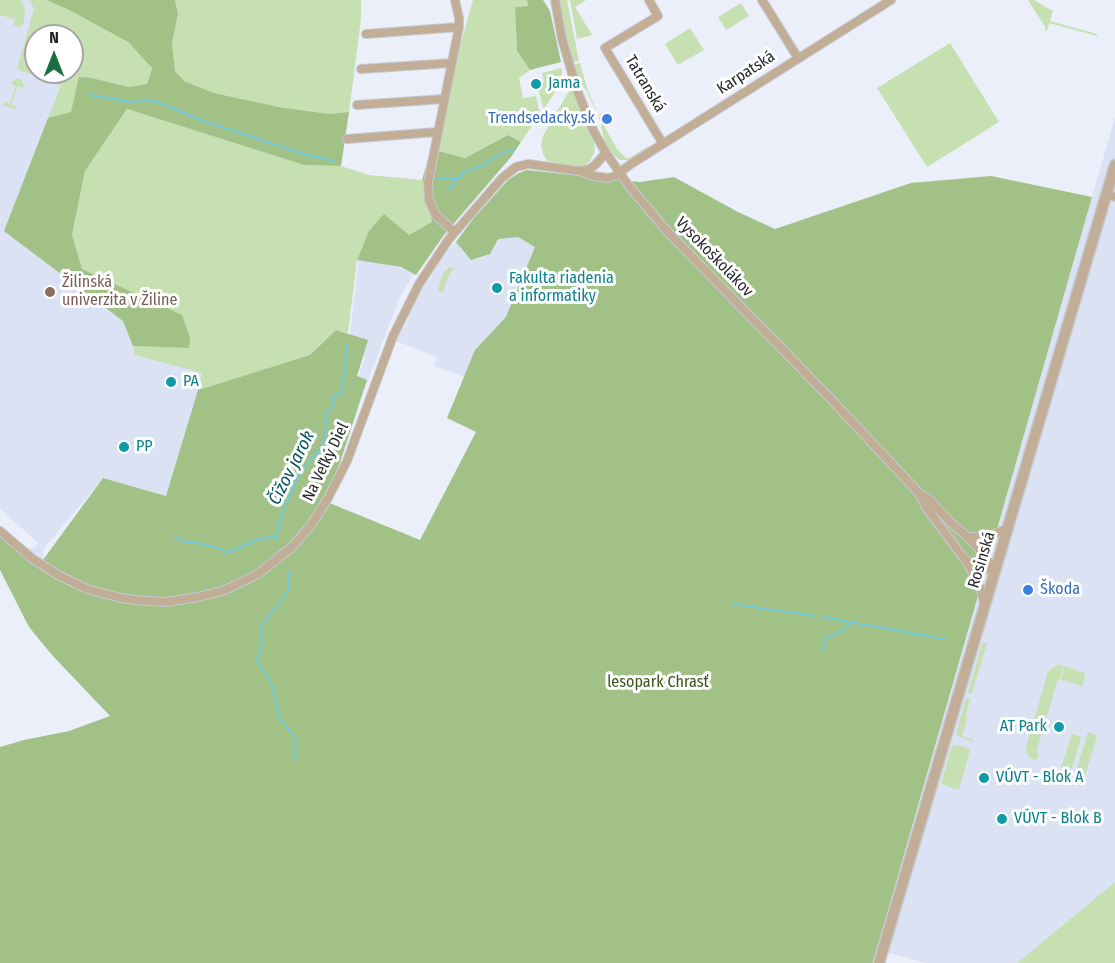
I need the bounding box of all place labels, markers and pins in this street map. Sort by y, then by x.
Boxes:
place label: Jama [548,74,580,94]
marker: Jama [529,77,543,91]
place label: Trendsedacky.sk [488,109,595,129]
marker: Trendsedacky.sk [600,112,614,126]
place label: Fakulta riadenia a informatiky [509,269,614,307]
place label: Žilinská univerzita v Žiline [62,273,177,311]
marker: Fakulta riadenia a informatiky [490,281,504,295]
marker: Žilinská univerzita v Žiline [43,285,57,299]
place label: PA [183,372,199,392]
marker: PA [164,375,178,389]
place label: PP [136,437,153,457]
marker: PP [117,440,131,454]
place label: Škoda [1040,580,1080,600]
marker: Škoda [1021,583,1035,597]
place label: AT Park [1000,717,1047,737]
marker: AT Park [1052,720,1066,734]
place label: VÚVT - Blok A [996,768,1083,788]
marker: VÚVT - Blok A [977,771,991,785]
place label: VÚVT - Blok B [1014,809,1102,829]
marker: VÚVT - Blok B [995,812,1009,826]

